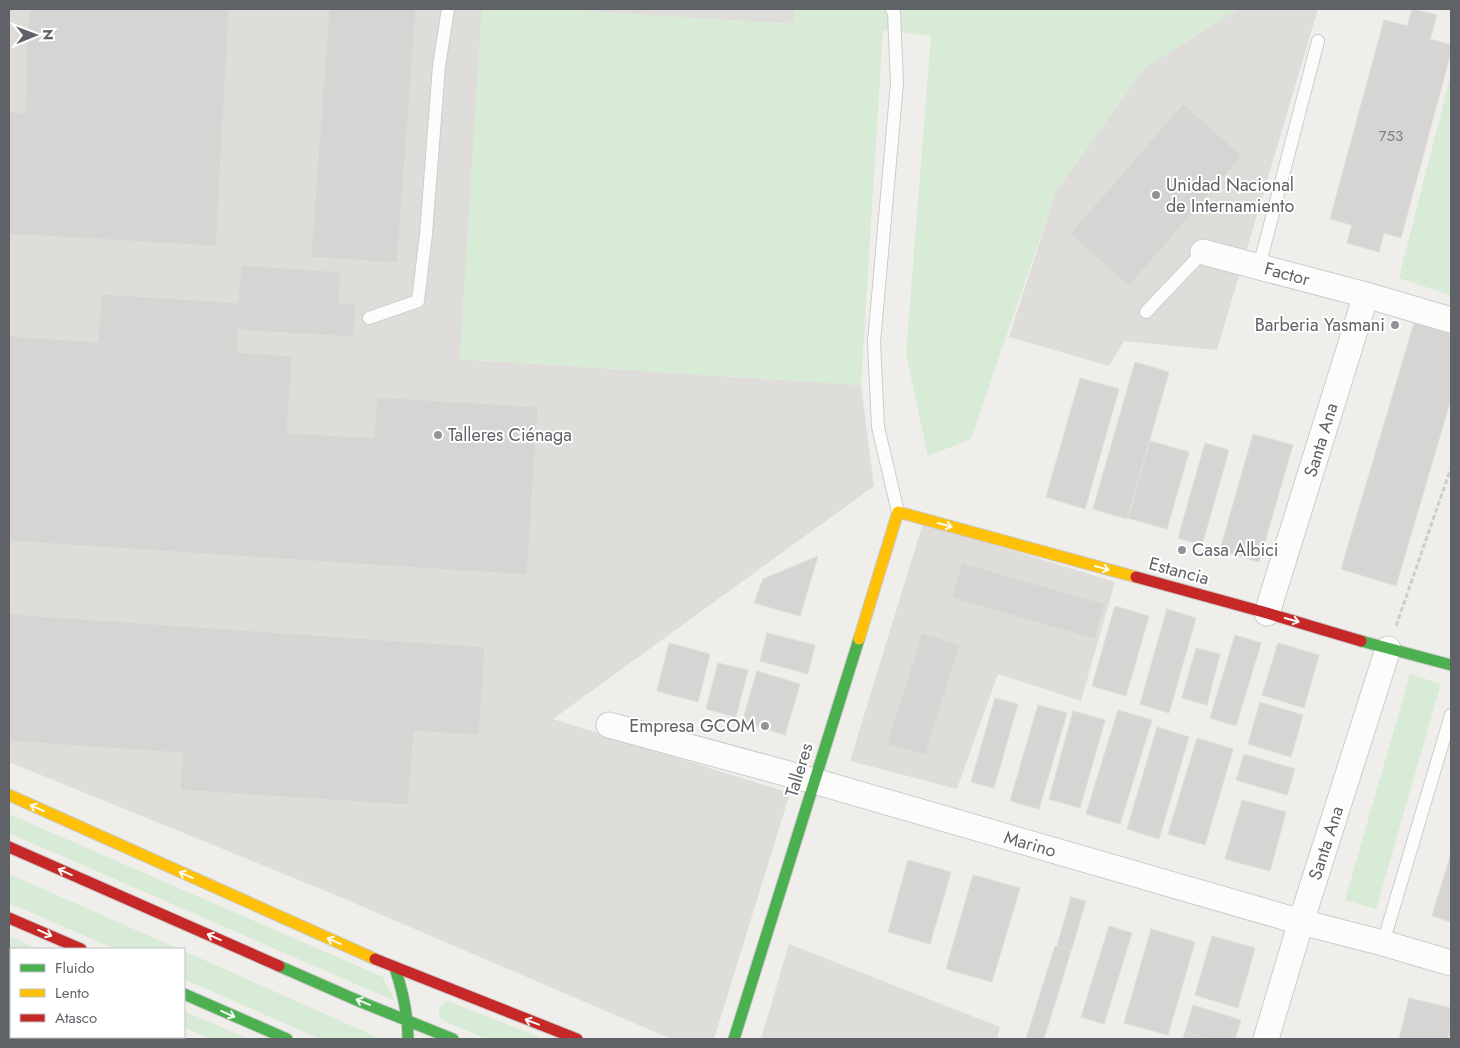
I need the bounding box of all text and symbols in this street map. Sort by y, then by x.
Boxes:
north arrow [10,10,60,60]
text: N [38,29,58,41]
house number: 753 [1379,125,1403,147]
place label: Unidad Nacional de Internamiento [1166,172,1294,219]
marker: Unidad Nacional de Internamiento [1150,189,1162,201]
street label: Factor [1261,255,1313,293]
place label: Barberia Yasmani [1255,312,1385,338]
marker: Barberia Yasmani [1389,319,1401,331]
street label: Santa Ana [1297,400,1345,480]
place label: Talleres Ciénaga [448,422,572,448]
marker: Talleres Ciénaga [432,429,444,441]
one-way arrow [937,520,953,530]
place label: Casa Albici [1192,537,1279,563]
marker: Casa Albici [1176,544,1188,556]
street label: Estancia [1146,550,1212,592]
one-way arrow [1093,563,1109,573]
one-way arrow [1284,616,1300,626]
place label: Empresa GCOM [629,713,755,739]
marker: Empresa GCOM [759,720,771,732]
street label: Talleres [778,740,820,800]
one-way arrow [30,803,45,813]
street label: Santa Ana [1302,803,1350,883]
street label: Marino [1001,824,1059,864]
one-way arrow [58,867,73,877]
one-way arrow [179,869,194,879]
one-way arrow [37,929,52,939]
one-way arrow [207,932,222,942]
one-way arrow [327,936,342,945]
legend [10,948,185,1038]
text: Fluido [55,957,94,979]
text: Lento [55,982,89,1004]
one-way arrow [356,997,371,1007]
text: Atasco [55,1007,97,1029]
one-way arrow [220,1009,235,1019]
one-way arrow [525,1016,540,1026]

